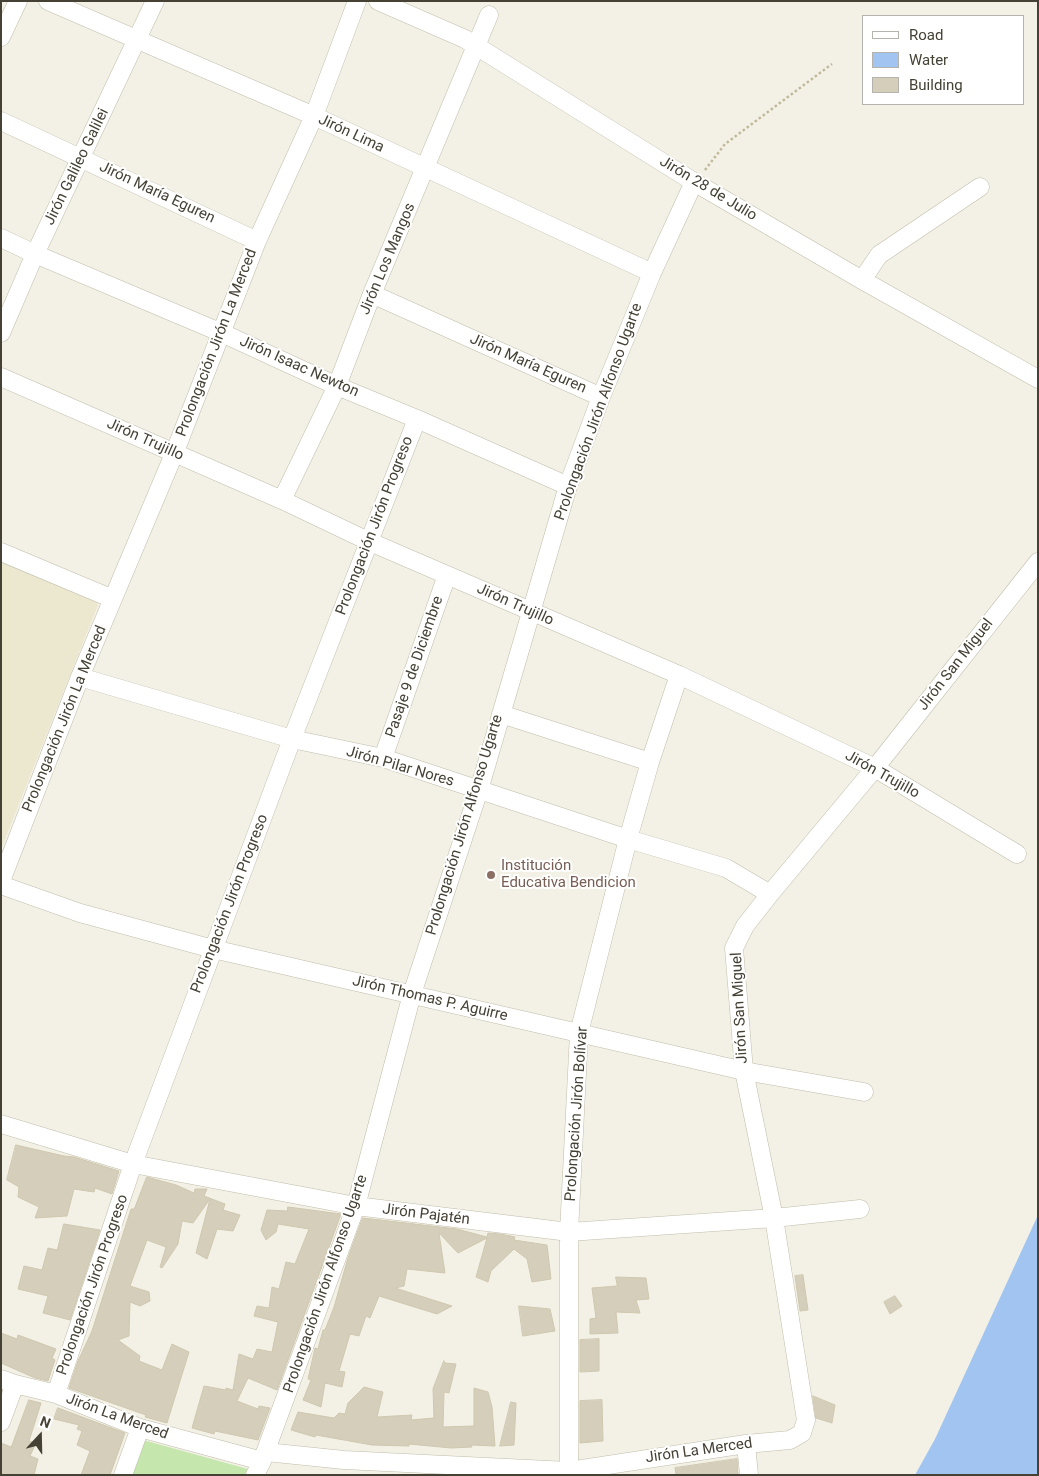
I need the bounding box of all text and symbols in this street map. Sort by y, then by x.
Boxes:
legend [862,15,1024,105]
text: Road [909,26,943,44]
text: Water [909,51,948,69]
text: Building [909,76,963,94]
street label: Jirón Galileo Galilei [41,106,113,228]
street label: Jirón Lima [315,111,387,157]
street label: Jirón 28 de Julio [656,153,760,225]
street label: Jirón María Eguren [96,158,218,228]
street label: Jirón Los Mangos [356,200,420,318]
street label: Prolongación Jirón La Merced [173,247,261,439]
street label: Prolongación Jirón Alfonso Ugarte [551,301,647,523]
street label: Jirón María Eguren [467,330,589,398]
street label: Jirón Isaac Newton [237,333,361,401]
street label: Jirón Trujillo [104,415,186,465]
street label: Prolongación Jirón Progreso [333,434,417,618]
street label: Jirón Trujillo [474,580,556,630]
street label: Pasaje 9 de Diciembre [382,594,448,740]
street label: Jirón San Miguel [915,616,997,714]
street label: Prolongación Jirón La Merced [19,623,111,815]
street label: Prolongación Jirón Alfonso Ugarte [423,713,507,937]
street label: Jirón Pilar Nores [344,743,456,791]
street label: Jirón Trujillo [842,747,922,803]
street label: Prolongación Jirón Progreso [188,812,272,996]
place label: Institución Educativa Bendicion [501,857,636,892]
marker: Institución Educativa Bendicion [485,869,497,881]
street label: Jirón San Miguel [728,952,752,1064]
street label: Jirón Thomas P. Aguirre [351,972,509,1026]
street label: Prolongación Jirón Bolívar [562,1026,592,1202]
street label: Prolongación Jirón Alfonso Ugarte [280,1173,372,1395]
street label: Prolongación Jirón Progreso [54,1192,132,1378]
street label: Jirón Pajatén [381,1201,471,1229]
street label: Jirón La Merced [63,1390,171,1444]
north arrow [15,1411,65,1461]
text: N [38,1413,53,1431]
street label: Jirón La Merced [644,1435,754,1467]

